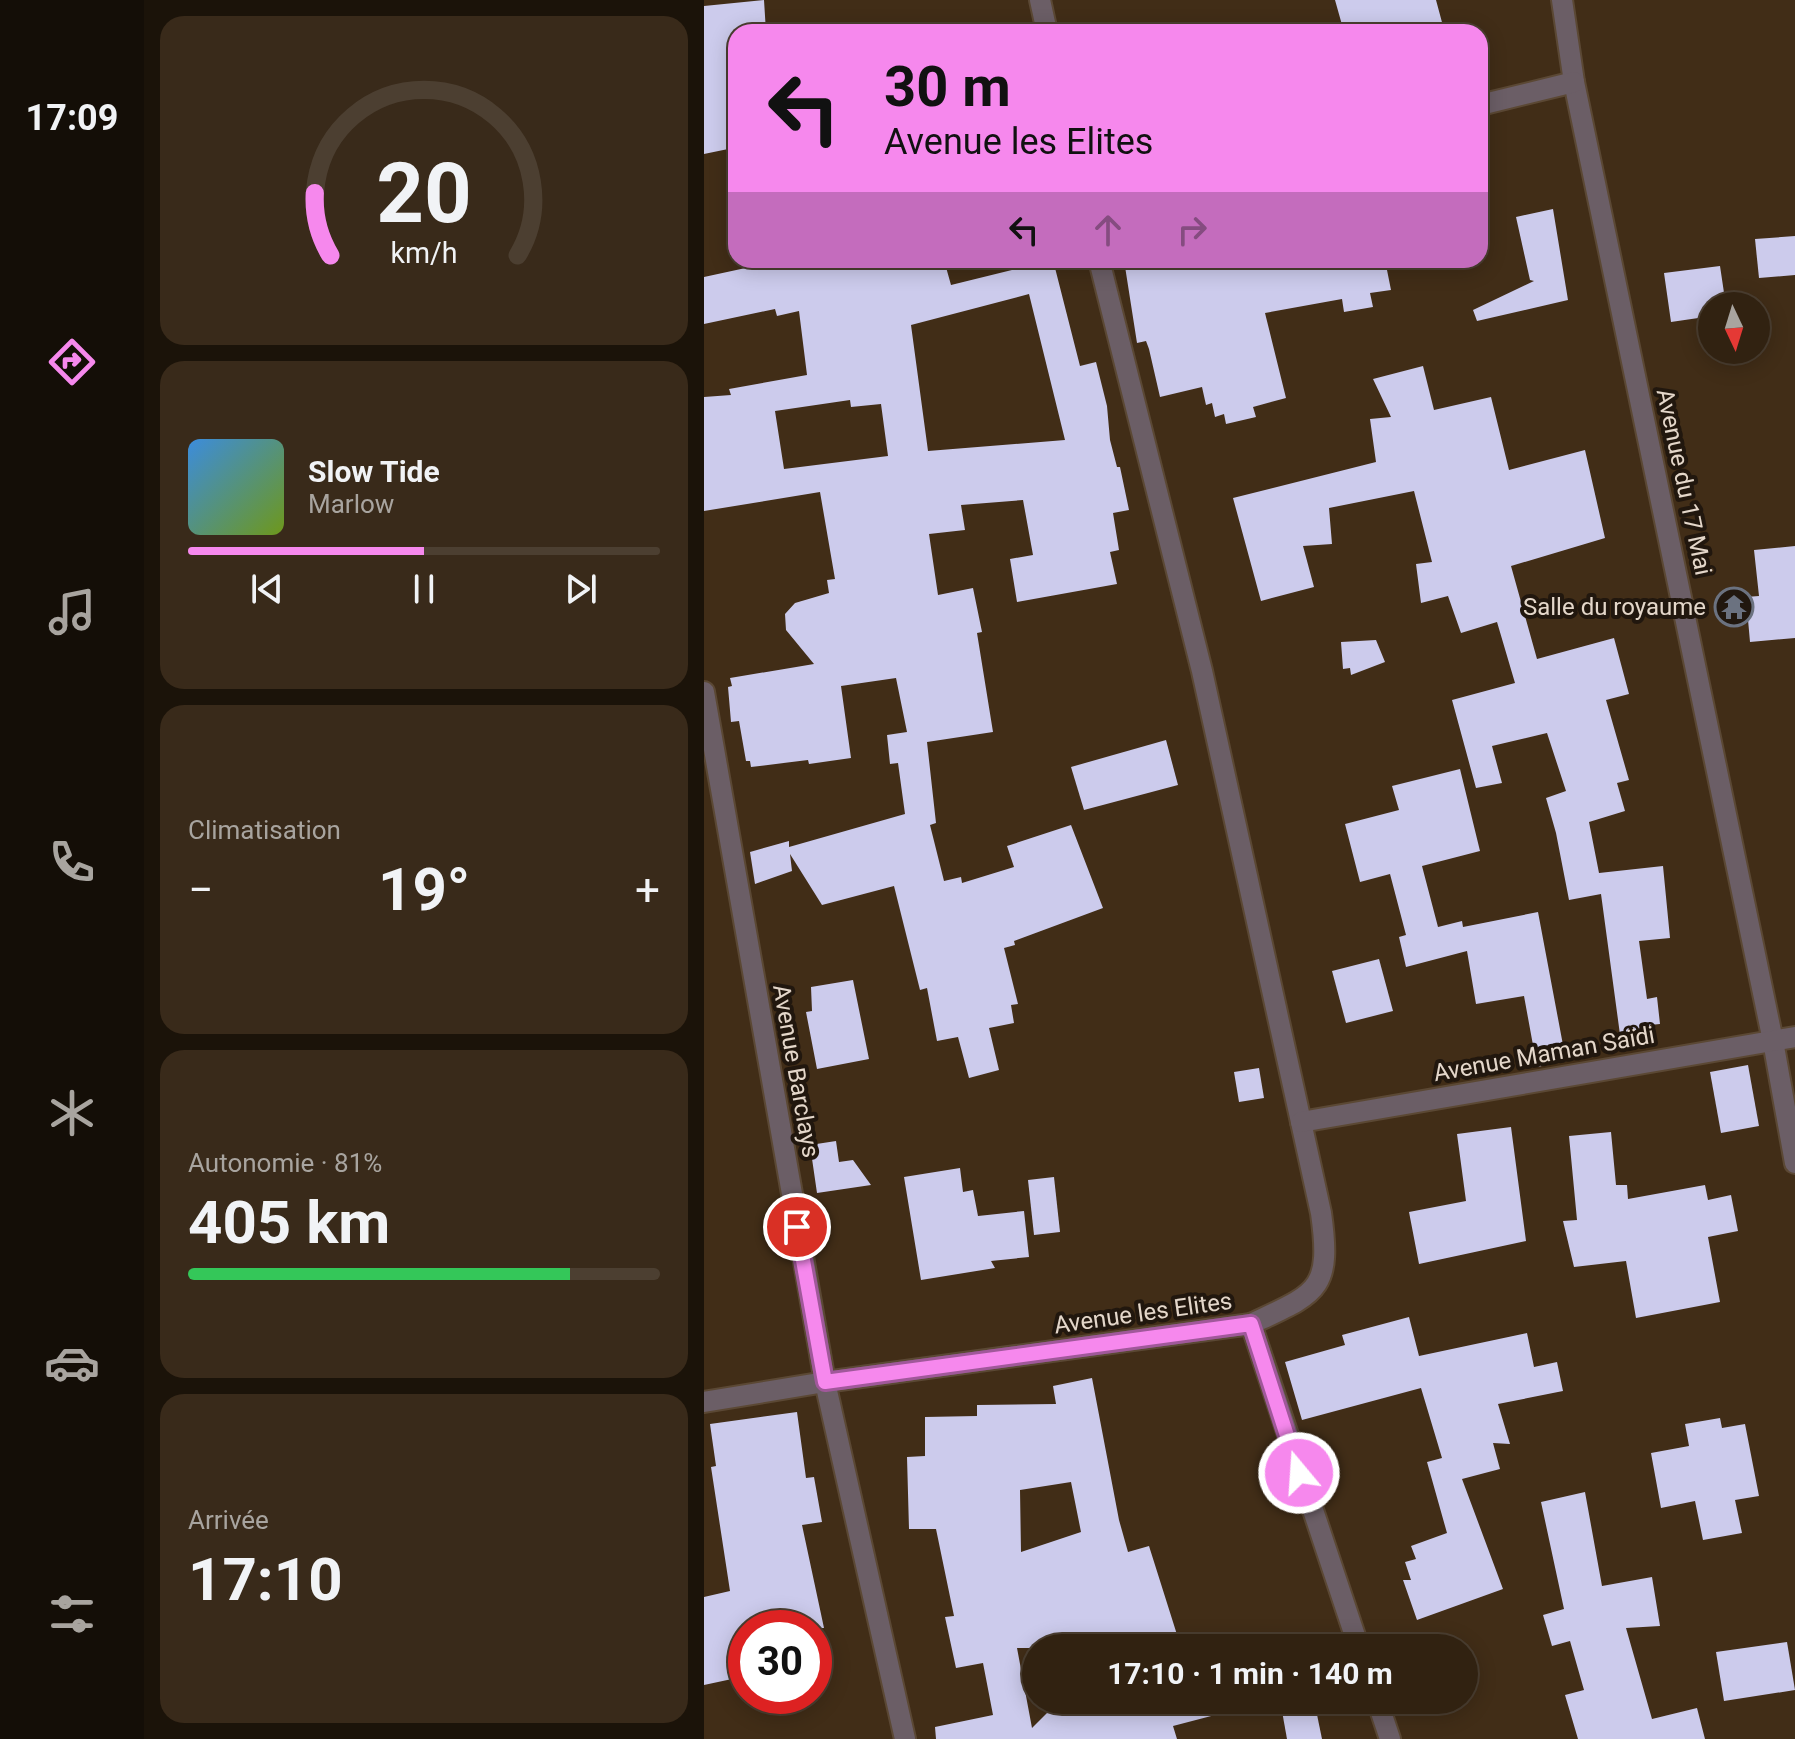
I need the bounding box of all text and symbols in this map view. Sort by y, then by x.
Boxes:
text: 30 m [884,54,1011,120]
icon: left [752,56,856,160]
text: 17:09 [26,97,118,139]
text: Avenue les Elites [884,121,1153,163]
text: 20 [376,145,472,242]
icon: left [1002,208,1046,252]
icon: ahead [1086,208,1130,252]
icon: right [1170,208,1214,252]
text: km/h [390,236,458,270]
north arrow [1698,292,1770,364]
map controls [1698,292,1770,364]
icon: directions [44,334,100,390]
street label: Avenue du 17 Mai [1651,386,1717,578]
text: Slow Tide [308,454,440,489]
text: Marlow [308,489,394,519]
icon: previous [245,567,289,611]
icon: pause [402,567,446,611]
icon: next [559,567,603,611]
icon: music [44,584,100,640]
temple icon: Salle du royaume [1713,586,1755,628]
place label: Salle du royaume [1523,593,1706,621]
text: Climatisation [188,815,341,845]
icon: phone [44,834,100,890]
text: 19° [378,854,470,925]
text: − [188,864,213,916]
text: + [635,864,660,916]
street label: Avenue Barclays [767,982,825,1160]
street label: Avenue Maman Saïdi [1431,1021,1657,1087]
icon: climate [44,1085,100,1141]
text: Autonomie · 81% [188,1148,382,1178]
text: 405 km [188,1187,390,1258]
pin [763,1193,831,1261]
icon: arrive [775,1205,819,1249]
street label: Avenue les Elites [1052,1287,1234,1339]
icon: car [44,1335,100,1391]
position arrow [1257,1431,1341,1515]
text: Arrivée [188,1505,269,1535]
text: 17:10 [188,1544,343,1615]
icon: filters [44,1586,100,1642]
speed limit sign: 30 [728,1610,832,1714]
text: 17:10 · 1 min · 140 m [1107,1656,1393,1691]

